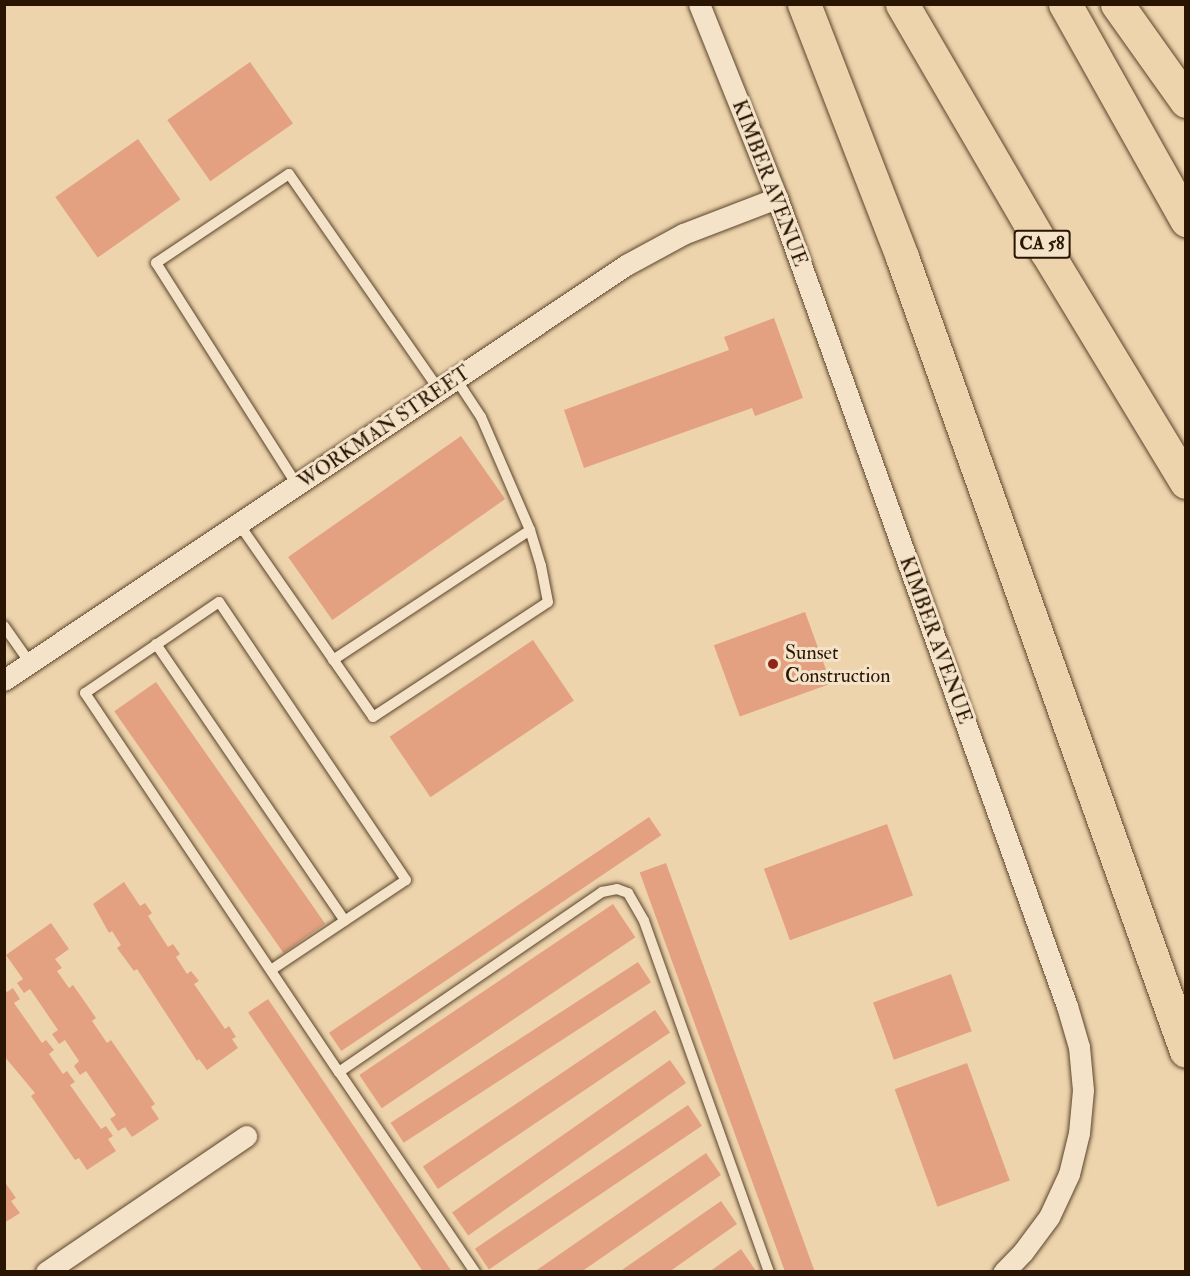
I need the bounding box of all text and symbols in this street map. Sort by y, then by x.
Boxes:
street label: KIMBER AVENUE [727,96,813,270]
road number: CA 58 [1014,229,1070,259]
street label: WORKMAN STREET [293,360,475,494]
street label: KIMBER AVENUE [895,553,977,727]
place label: Sunset Construction [785,640,890,687]
marker: Sunset Construction [766,657,780,671]

